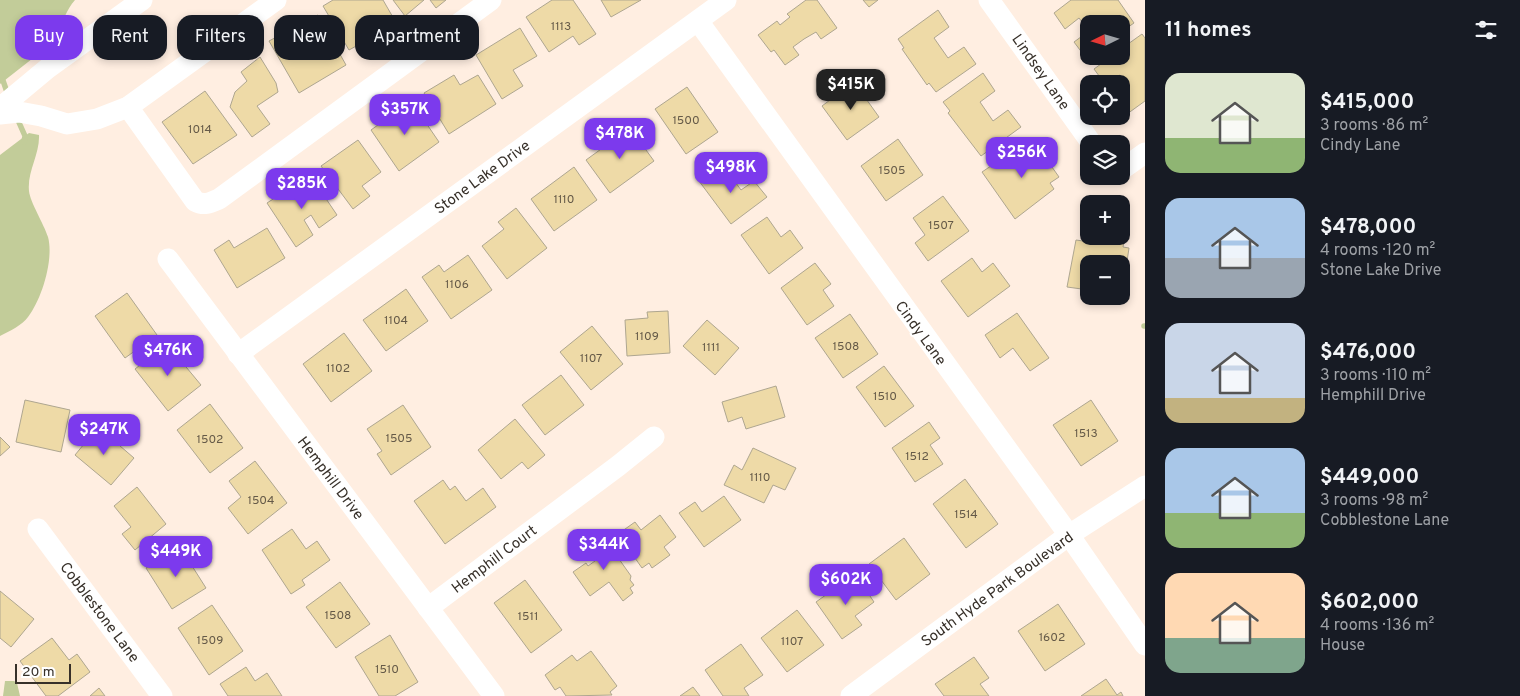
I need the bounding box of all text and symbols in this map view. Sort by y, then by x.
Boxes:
chip: Buy [15,15,83,60]
chip: Rent [93,15,167,60]
chip: Filters [177,15,264,60]
chip: New [274,15,345,60]
chip: Apartment [355,15,479,60]
north arrow [1080,15,1130,65]
map controls [1080,15,1130,305]
icon: filters [1472,16,1500,44]
text: 11 homes [1165,17,1252,44]
house number: 1113 [551,19,571,35]
street label: Lindsey Lane [1007,31,1073,115]
pin: $415K [816,68,886,111]
text: $415K [827,75,875,95]
button: locate [1080,75,1130,125]
text: $415,000 [1320,89,1414,116]
icon: home [1205,93,1265,153]
pin: $357K [370,94,440,136]
text: $357K [381,100,429,120]
house number: 1500 [672,113,700,129]
text: 3 rooms · 86 m² [1320,116,1428,136]
pin: $478K [585,118,655,160]
house number: 1014 [188,122,212,138]
text: $478K [595,124,645,144]
button: layers [1080,135,1130,185]
pin: $256K [987,136,1057,179]
text: Cindy Lane [1320,136,1400,156]
street label: Stone Lake Drive [431,137,535,219]
text: $256K [997,143,1047,163]
pin: $498K [696,152,766,194]
text: $498K [705,158,757,178]
house number: 1505 [878,163,906,179]
pin: $285K [267,168,337,210]
text: $285K [277,174,327,194]
house number: 1110 [553,192,575,208]
button: + [1080,195,1130,245]
text: $478,000 [1320,214,1416,241]
house number: 1507 [928,218,954,234]
icon: home [1205,218,1265,278]
text: 4 rooms · 120 m² [1320,241,1435,261]
button: − [1080,255,1130,305]
text: Stone Lake Drive [1320,261,1441,281]
house number: 1106 [445,277,469,293]
street label: Cindy Lane [890,298,950,370]
house number: 1104 [384,313,408,329]
house number: 1109 [635,329,659,345]
pin: $476K [133,334,203,377]
house number: 1508 [833,339,859,355]
text: $476,000 [1320,339,1416,366]
house number: 1111 [702,340,720,356]
text: $476K [144,341,192,361]
icon: home [1205,343,1265,403]
house number: 1107 [580,351,602,367]
house number: 1102 [326,361,350,377]
text: 3 rooms · 110 m² [1320,366,1431,386]
text: Hemphill Drive [1320,386,1426,406]
house number: 1510 [873,389,897,405]
pin: $247K [69,414,139,456]
text: $247K [79,420,129,440]
house number: 1513 [1074,426,1098,442]
house number: 1505 [385,431,413,447]
house number: 1502 [197,432,223,448]
street label: Hemphill Drive [292,434,367,524]
house number: 1512 [905,449,929,465]
text: $449,000 [1320,464,1419,491]
icon: home [1205,468,1265,528]
house number: 1110 [749,470,771,486]
text: 3 rooms · 98 m² [1320,491,1428,511]
house number: 1504 [247,493,275,509]
house number: 1514 [954,507,978,523]
text: Cobblestone Lane [1320,511,1449,531]
street label: Hemphill Court [448,522,541,599]
pin: $344K [569,528,639,571]
street label: South Hyde Park Boulevard [918,529,1078,652]
text: $344K [578,535,630,555]
pin: $449K [141,536,211,578]
text: $449K [150,542,202,562]
street label: Cobblestone Lane [55,559,143,667]
pin: $602K [811,564,881,606]
text: $602K [820,570,872,590]
text: $602,000 [1320,589,1419,616]
icon: home [1205,593,1265,653]
house number: 1508 [325,608,351,624]
house number: 1511 [518,609,538,625]
text: 4 rooms · 136 m² [1320,616,1434,636]
house number: 1602 [1039,630,1065,646]
house number: 1509 [197,633,223,649]
house number: 1107 [781,634,803,650]
text: House [1320,636,1365,656]
scale bar [15,661,71,684]
house number: 1510 [375,662,399,678]
text: 20 m [22,664,55,681]

